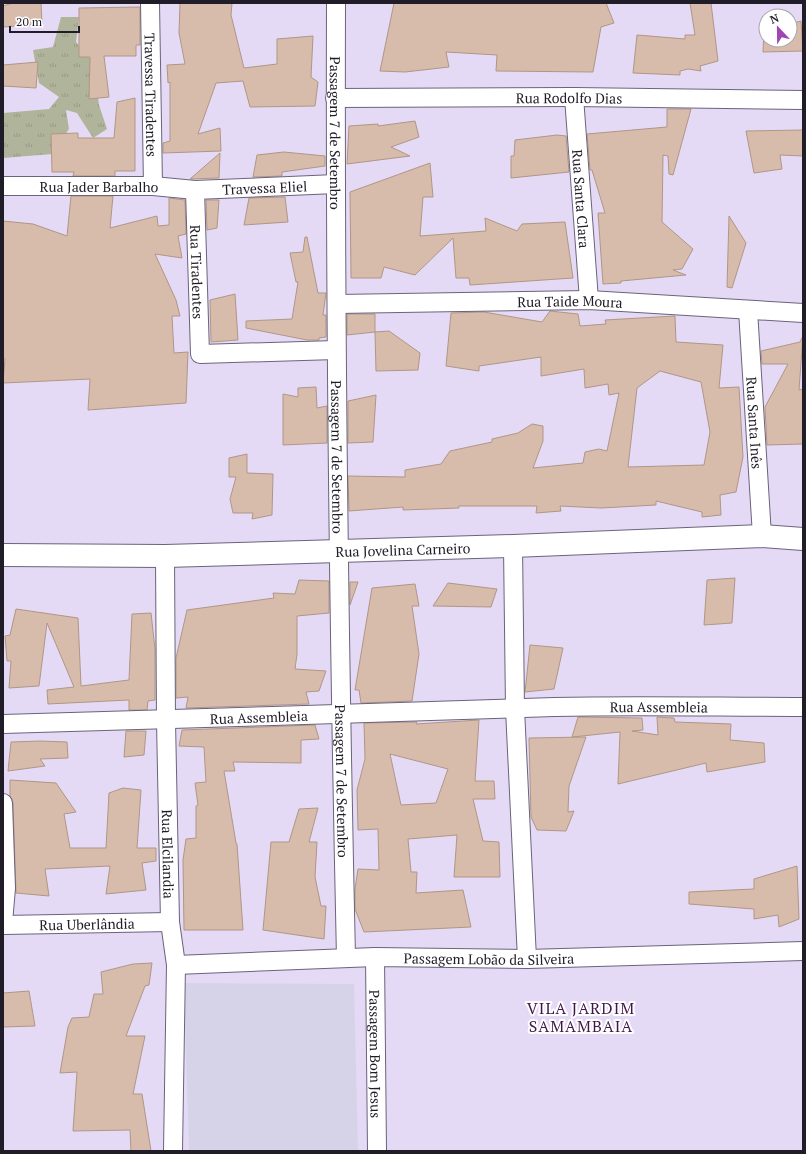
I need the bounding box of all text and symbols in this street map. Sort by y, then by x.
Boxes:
scale bar [10,8,79,34]
north arrow [758,8,798,48]
text: N [768,10,781,27]
text: 20 m [16,14,43,29]
street label: Travessa Tiradentes [141,33,162,157]
street label: Passagem 7 de Setembro [326,56,346,210]
street label: Rua Rodolfo Dias [516,87,622,107]
street label: Rua Santa Clara [568,149,595,249]
street label: Rua Jader Barbalho [40,176,160,196]
street label: Travessa Eliel [222,176,308,198]
street label: Rua Tiradentes [187,225,208,319]
street label: Rua Taide Moura [517,290,623,312]
street label: Rua Santa Inês [743,376,767,470]
street label: Passagem 7 de Setembro [328,380,348,534]
street label: Rua Jovelina Carneiro [335,538,471,561]
street label: Rua Assembleia [610,697,708,716]
street label: Passagem 7 de Setembro [332,704,353,858]
street label: Rua Assembleia [210,705,308,728]
street label: Rua Elcilandia [158,809,179,899]
street label: Rua Uberlândia [39,913,135,934]
street label: Passagem Lobão da Silveira [403,948,574,969]
street label: Passagem Bom Jesus [366,990,386,1118]
district label: VILA JARDIM SAMAMBAIA [527,997,635,1037]

